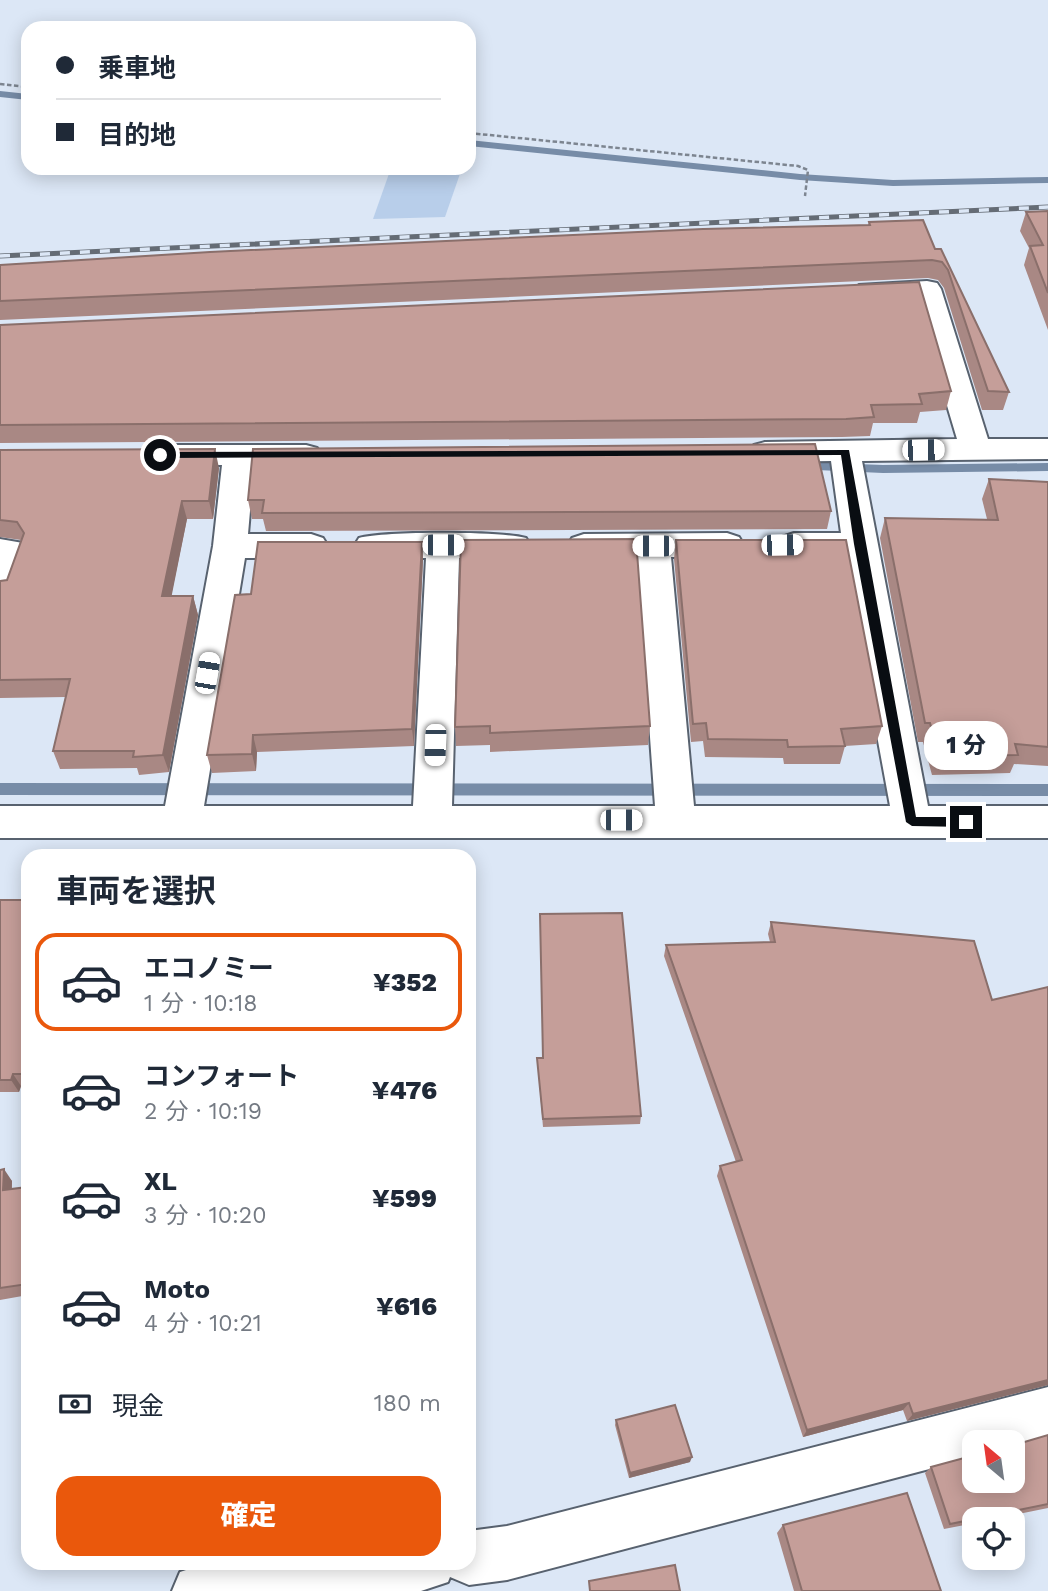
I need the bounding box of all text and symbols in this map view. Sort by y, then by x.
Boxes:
text: 乗車地 [98,53,176,83]
text: 目的地 [98,120,176,150]
route start [144,439,176,471]
car [902,439,945,461]
car [761,534,804,556]
car [423,535,465,556]
car [633,536,675,557]
car [194,650,221,696]
callout: 1 分 [924,720,1008,770]
car [424,724,447,766]
text: 1 分 [946,732,986,759]
route end [950,806,982,838]
car [601,810,643,831]
text: 車両を選択 [56,872,216,910]
icon: car [60,951,123,1014]
text: エコノミー [144,953,274,983]
text: ¥352 [373,967,437,997]
text: 1 分 · 10:18 [144,990,257,1017]
icon: car [60,1059,123,1122]
text: コンフォート [144,1061,299,1091]
text: ¥476 [372,1075,437,1105]
text: 2 分 · 10:19 [144,1098,262,1125]
text: XL [144,1166,177,1196]
icon: car [60,1167,123,1230]
text: ¥599 [372,1183,437,1213]
text: 3 分 · 10:20 [144,1202,266,1229]
text: Moto [144,1274,210,1304]
icon: car [60,1275,123,1338]
text: ¥616 [376,1291,437,1321]
text: 4 分 · 10:21 [144,1310,262,1337]
icon: cash [56,1385,94,1423]
text: 180 m [374,1390,441,1417]
text: 現金 [112,1391,164,1421]
north arrow [962,1430,1026,1493]
map controls [962,1430,1025,1570]
button: 確定 [56,1476,441,1556]
button: locate [962,1507,1025,1570]

